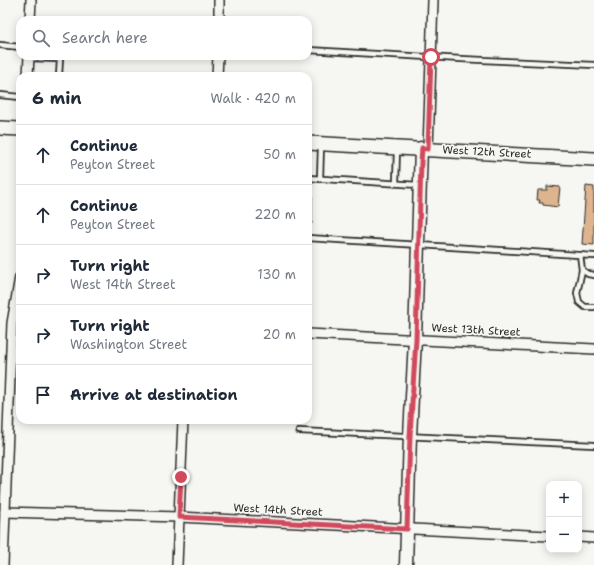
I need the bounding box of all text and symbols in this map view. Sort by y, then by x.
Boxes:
search box [16,16,312,60]
icon: search [30,27,52,49]
text: Search here [62,28,148,48]
route start [422,48,440,66]
text: 6 min [32,87,82,109]
text: Walk · 420 m [210,90,296,107]
text: Continue [70,136,138,156]
street label: West 12th Street [442,142,532,162]
icon: ahead [32,144,54,166]
text: 50 m [263,146,296,163]
text: Peyton Street [70,156,155,173]
text: Continue [70,196,138,216]
icon: ahead [32,204,54,226]
text: 220 m [254,206,296,223]
text: Peyton Street [70,216,155,233]
text: Turn right [70,256,150,276]
icon: right [32,264,54,286]
text: 130 m [258,266,296,283]
text: West 14th Street [70,276,176,293]
text: Turn right [70,316,150,336]
street label: West 13th Street [431,320,521,340]
icon: right [32,324,54,346]
text: 20 m [263,326,296,343]
text: Washington Street [70,336,187,353]
icon: arrive [32,384,54,406]
text: Arrive at destination [70,385,238,405]
route end [172,468,190,486]
map controls [546,481,582,553]
button: + [546,481,582,517]
street label: West 14th Street [233,500,323,520]
button: − [546,517,582,553]

